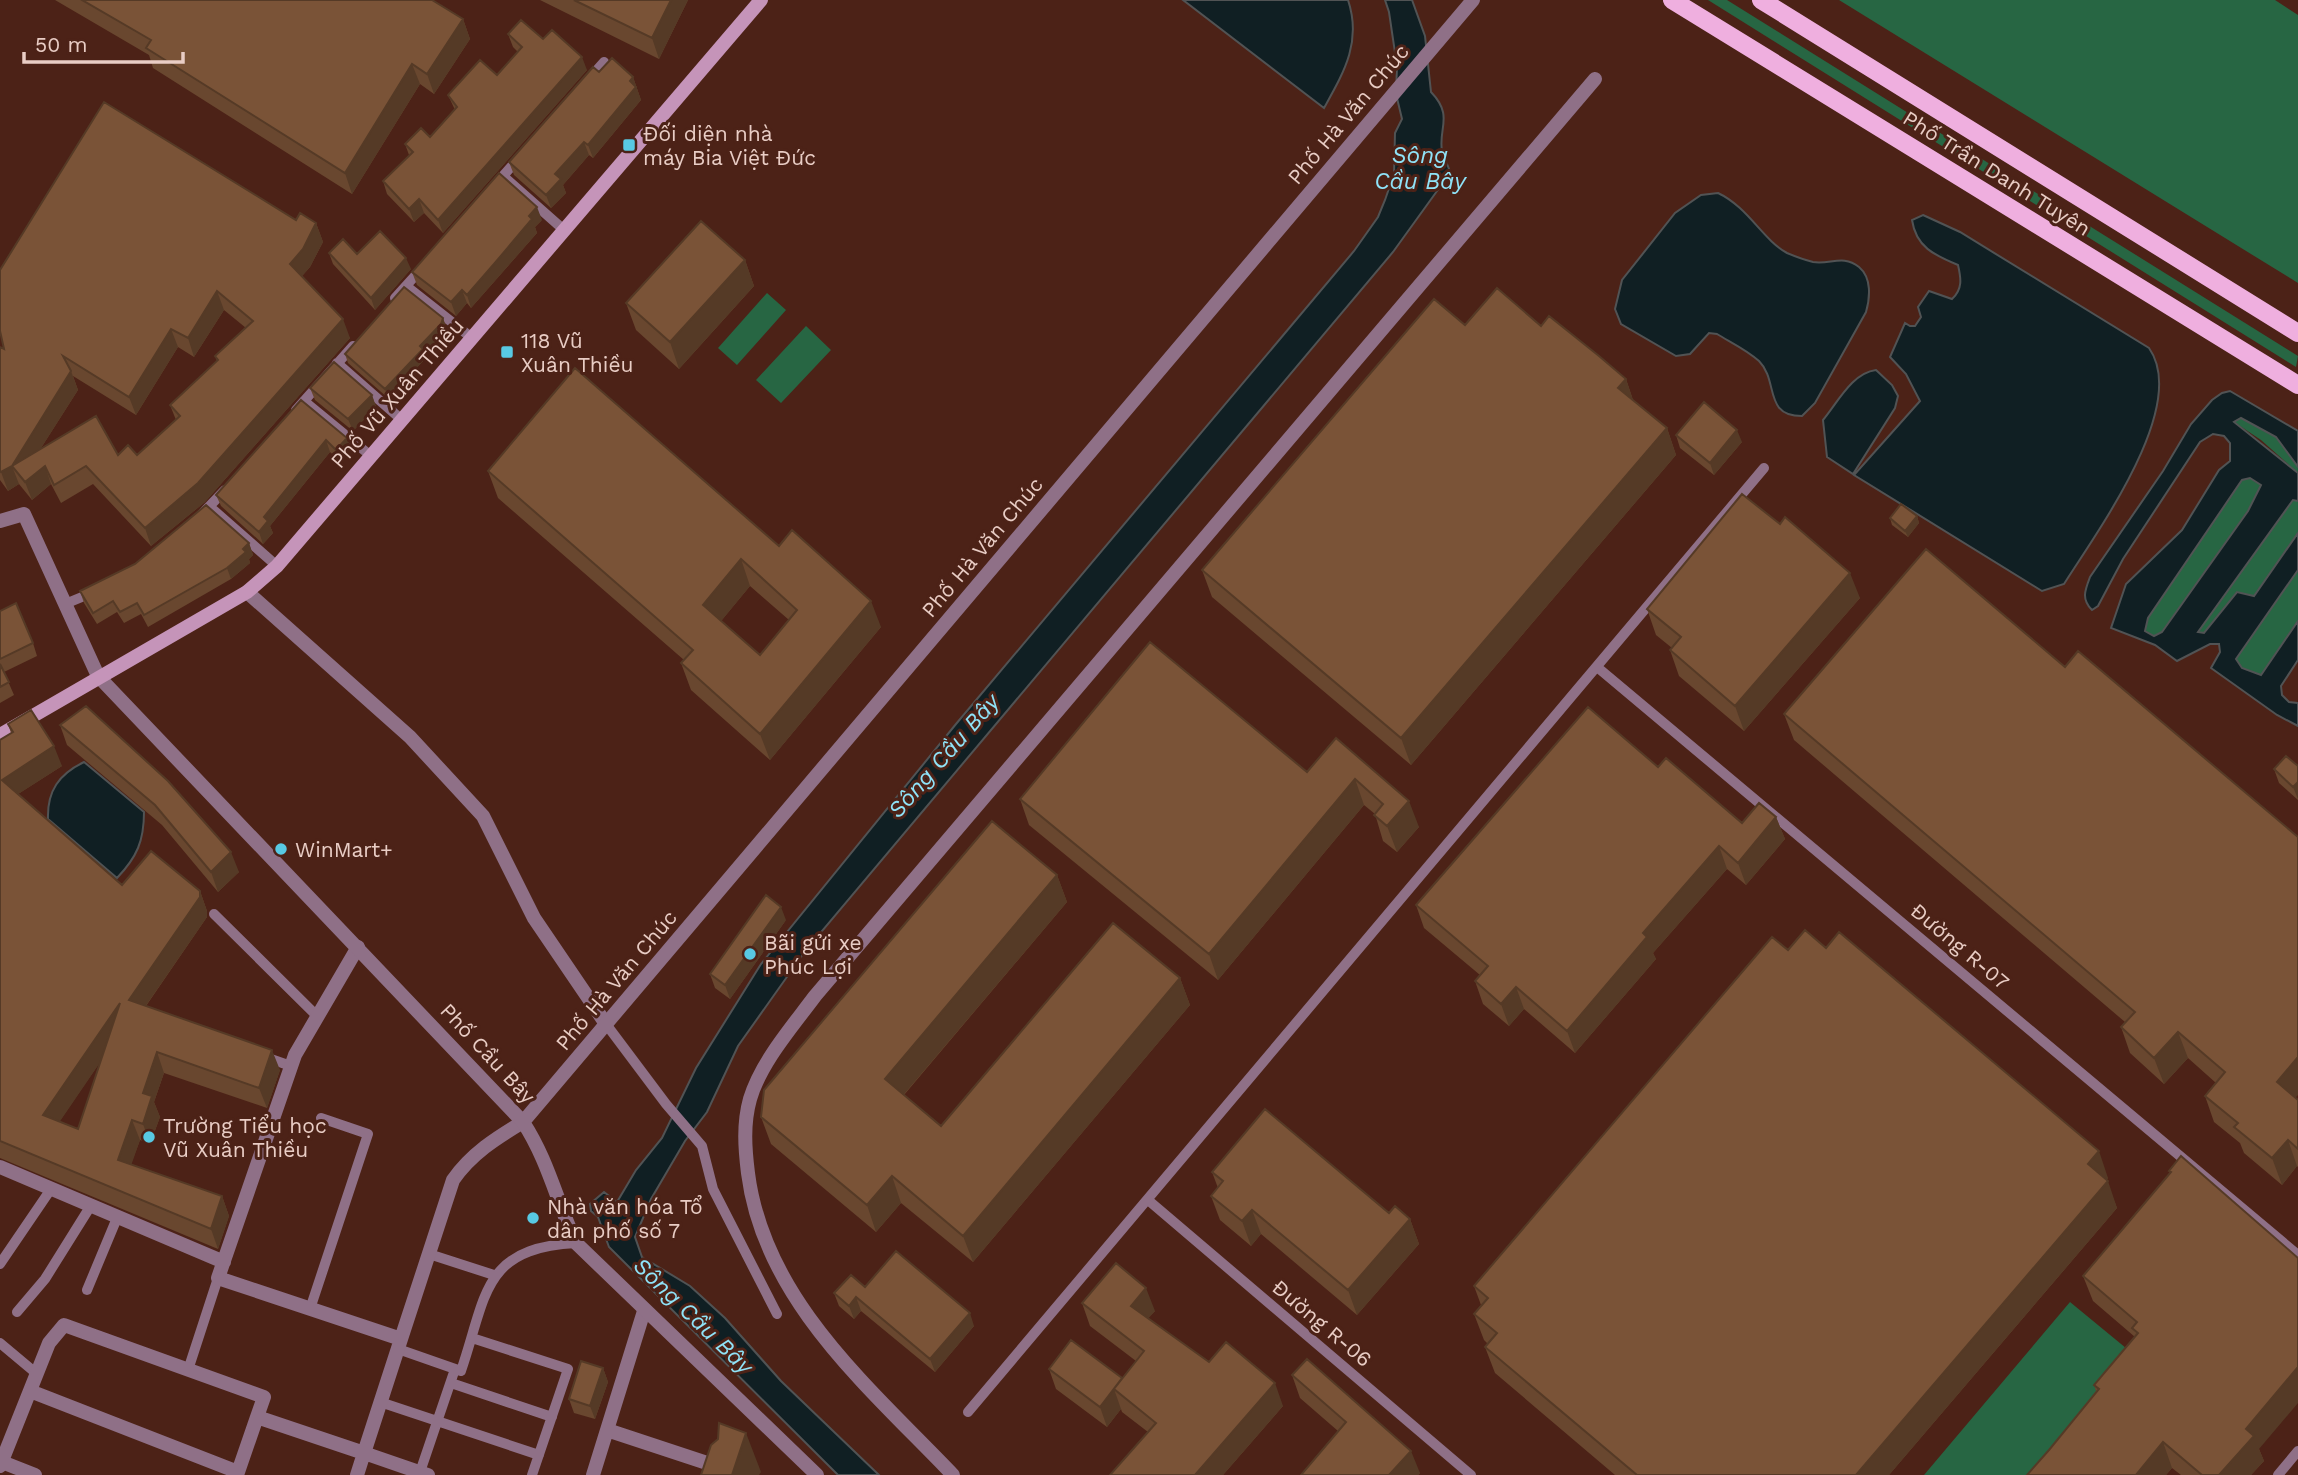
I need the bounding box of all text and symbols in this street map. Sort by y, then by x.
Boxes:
scale bar [24,21,184,65]
text: 50 m [35,32,87,57]
street label: Phố Hà Văn Chúc [1282,39,1414,189]
street label: Phố Trần Danh Tuyên [1899,105,2095,241]
place label: Đối diện nhà máy Bia Việt Đức [643,121,816,170]
marker: Đối diện nhà máy Bia Việt Đức [621,137,637,153]
water label: Sông Cầu Bây [1374,142,1467,195]
street label: Phố Vũ Xuân Thiều [325,313,469,473]
place label: 118 Vũ Xuân Thiều [521,328,633,377]
marker: 118 Vũ Xuân Thiều [499,344,515,360]
street label: Phố Hà Văn Chúc [916,472,1048,622]
water label: Sông Cầu Bây [883,687,1006,824]
place label: WinMart+ [295,837,393,862]
marker: WinMart+ [273,841,289,857]
street label: Đường R-07 [1906,898,2014,994]
street label: Phố Hà Văn Chúc [550,905,682,1055]
place label: Bãi gửi xe Phúc Lợi [764,930,862,979]
marker: Bãi gửi xe Phúc Lợi [742,946,758,962]
street label: Phố Cầu Bây [435,998,541,1108]
place label: Trường Tiểu học Vũ Xuân Thiều [163,1113,327,1162]
marker: Trường Tiểu học Vũ Xuân Thiều [141,1129,157,1145]
place label: Nhà văn hóa Tổ dân phố số 7 [547,1194,703,1243]
marker: Nhà văn hóa Tổ dân phố số 7 [525,1210,541,1226]
water label: Sông Cầu Bây [628,1252,759,1381]
street label: Đường R-06 [1267,1274,1377,1372]

